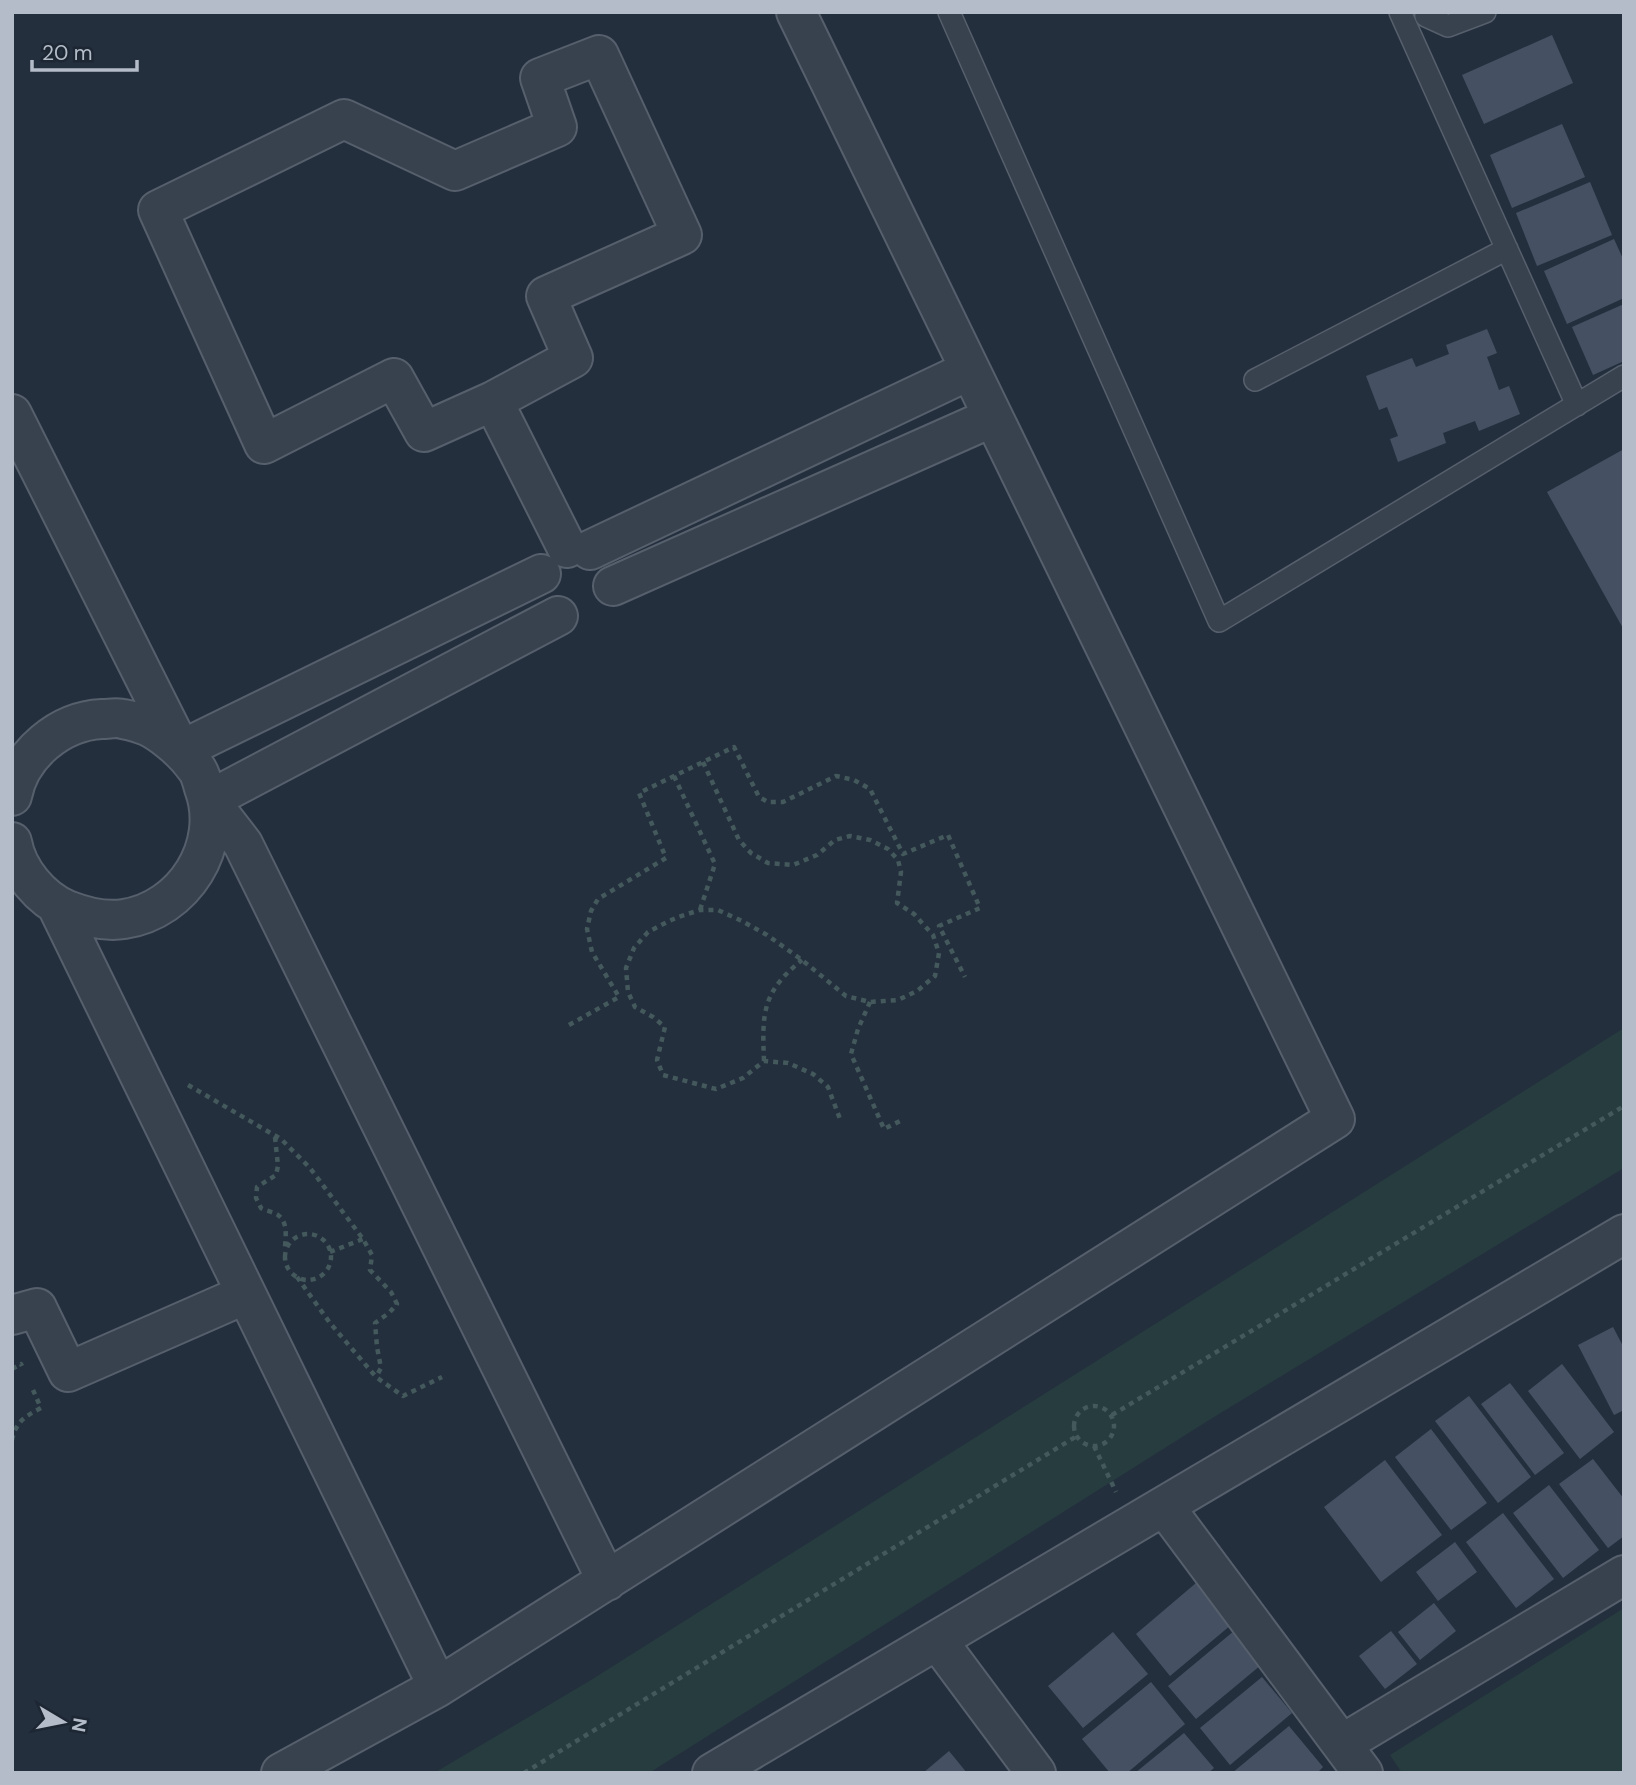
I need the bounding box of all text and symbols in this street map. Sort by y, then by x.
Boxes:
scale bar [32,28,136,72]
text: 20 m [42,39,93,67]
north arrow [28,1687,98,1757]
text: N [66,1716,93,1734]

